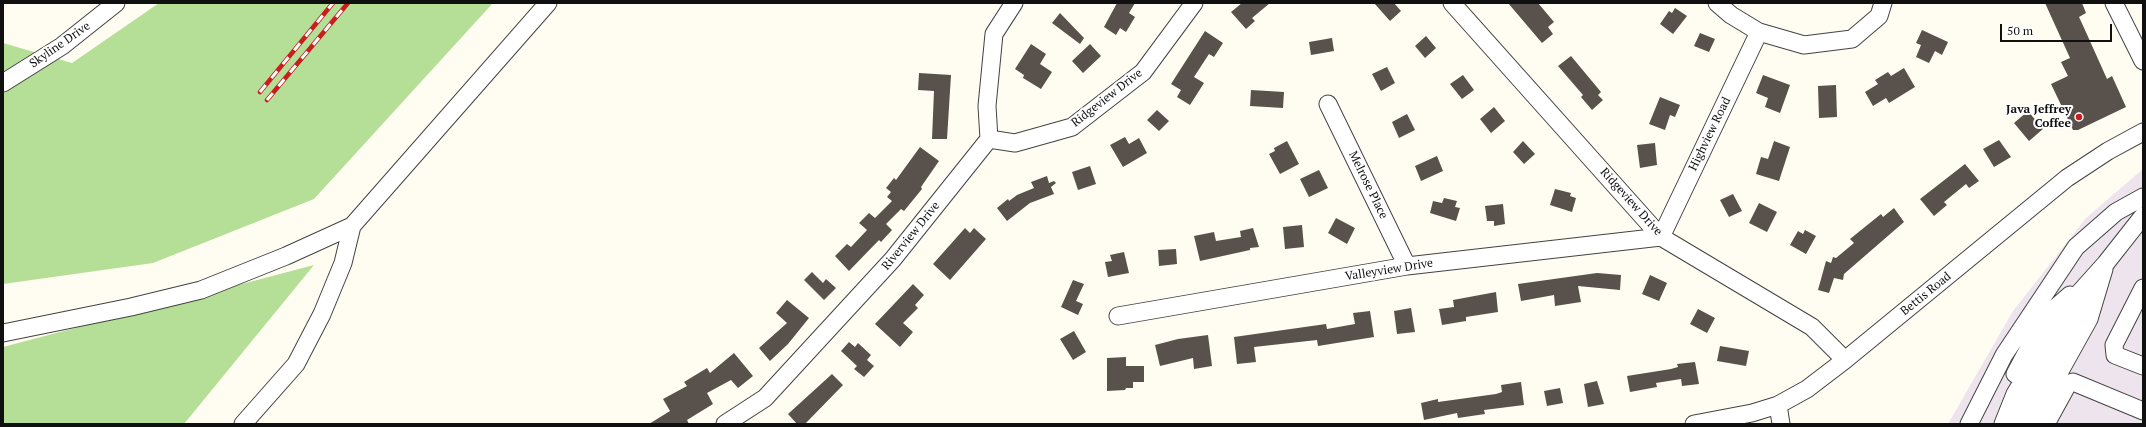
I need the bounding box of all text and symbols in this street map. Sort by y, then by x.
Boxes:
scale bar [2002,16,2114,42]
street label: Skyline Drive [27,19,93,71]
text: 50 m [2007,23,2033,38]
street label: Ridgeview Drive [1069,66,1145,130]
street label: Highview Road [1686,95,1734,173]
place label: Java Jeffrey Coffee [2006,103,2071,131]
marker: Java Jeffrey Coffee [2074,112,2084,122]
street label: Melrose Place [1345,149,1391,221]
street label: Ridgeview Drive [1597,165,1665,239]
street label: Riverview Drive [879,199,943,273]
street label: Valleyview Drive [1344,256,1434,284]
street label: Bettis Road [1898,269,1954,319]

